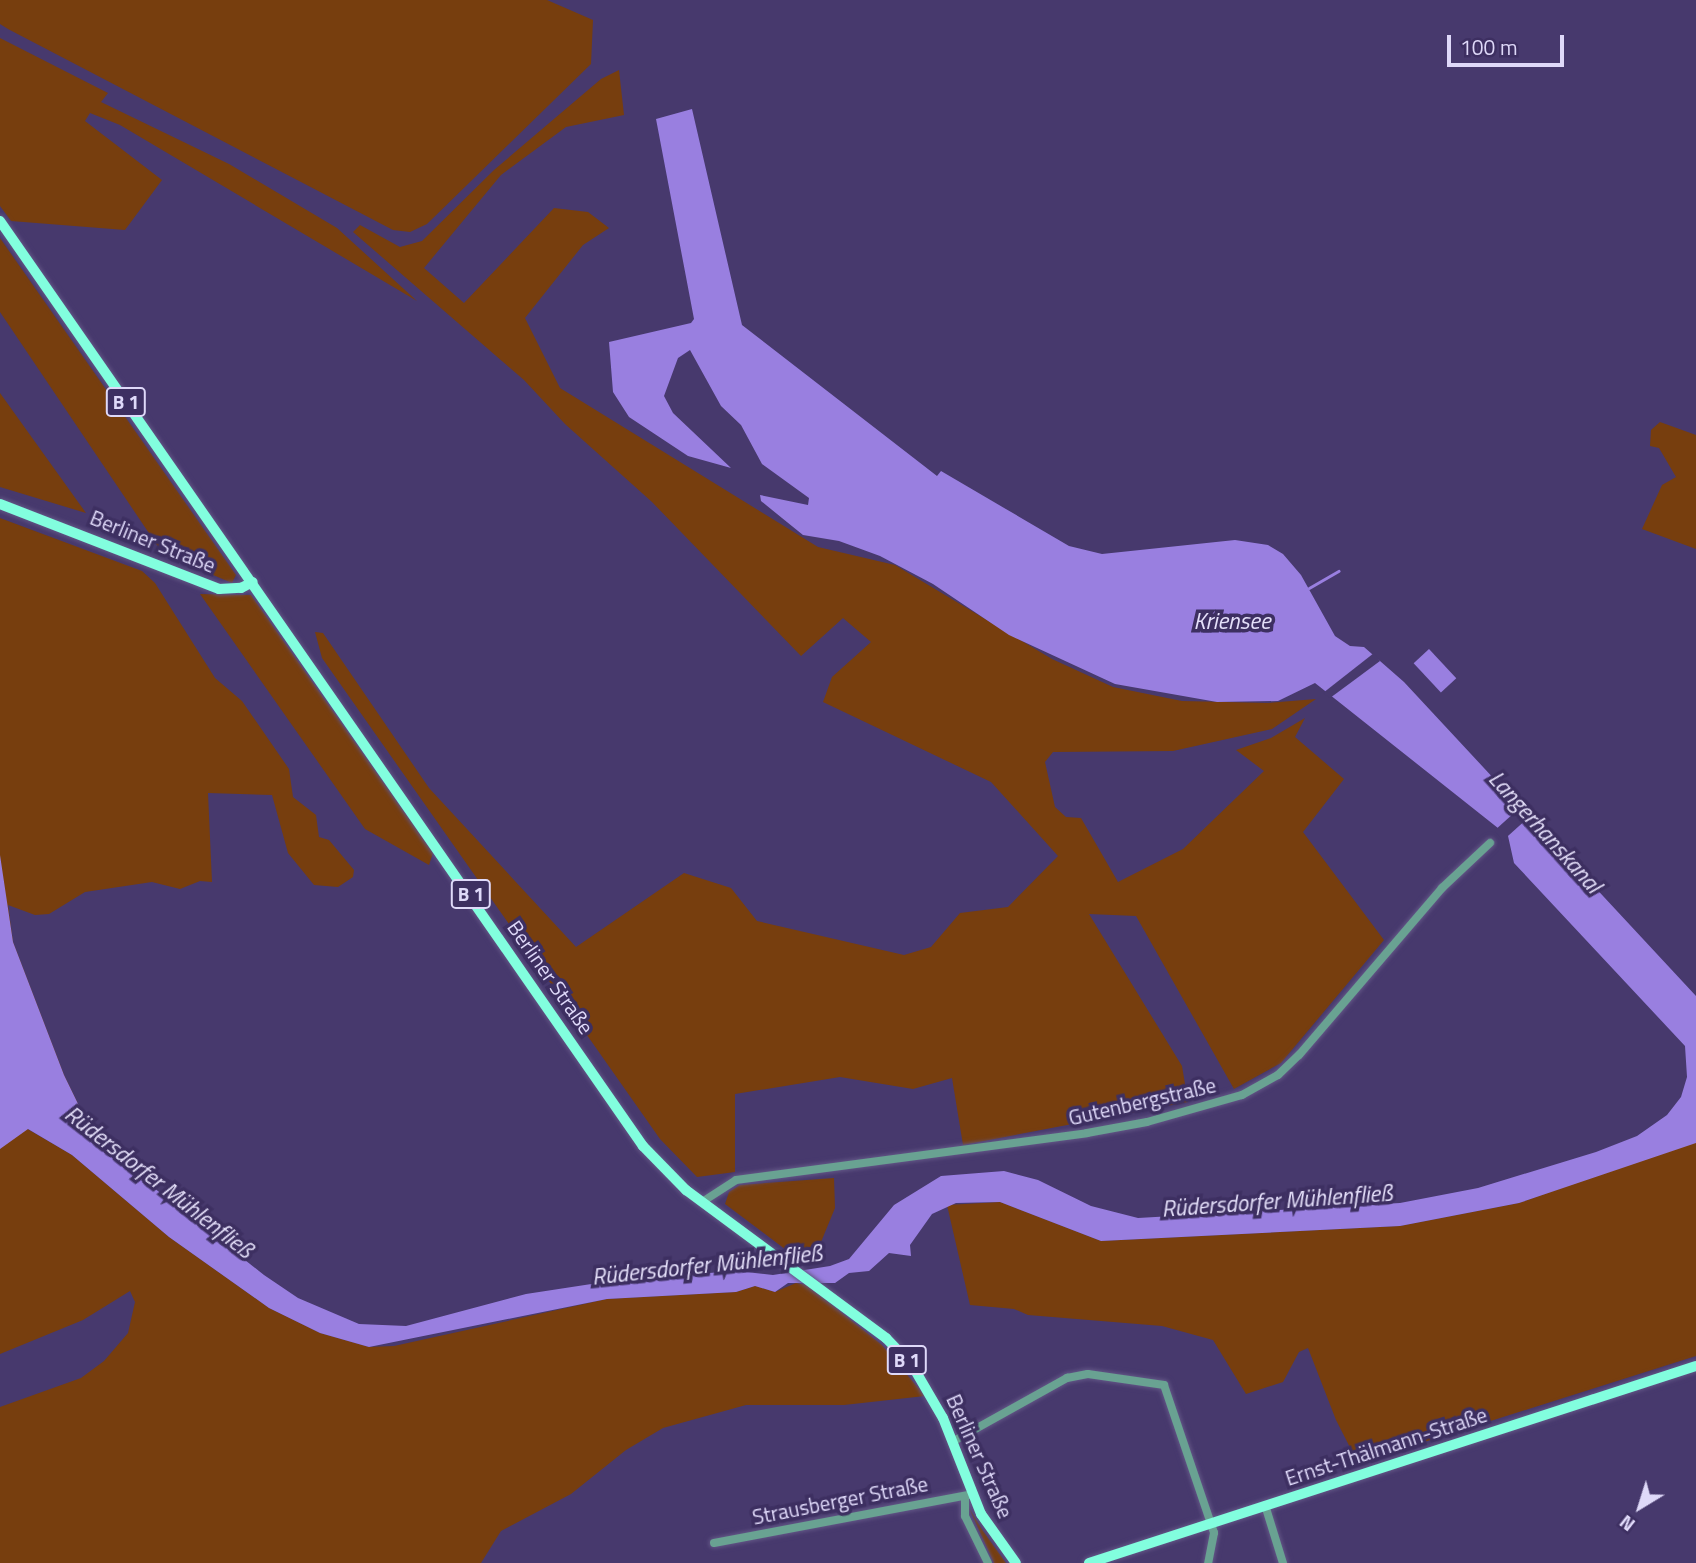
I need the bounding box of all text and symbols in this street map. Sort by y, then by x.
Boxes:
scale bar [1451,21,1568,65]
text: 100 m [1460,31,1517,63]
road number: B 1 [105,386,147,418]
street label: Berliner Straße [87,504,219,578]
water label: Kriensee [1193,607,1271,635]
water label: Langerhanskanal [1483,765,1607,899]
road number: B 1 [450,878,492,909]
street label: Berliner Straße [503,915,599,1039]
street label: Gutenbergstraße [1066,1072,1218,1130]
water label: Rüdersdorfer Mühlenfließ [59,1100,259,1264]
water label: Rüdersdorfer Mühlenfließ [1161,1179,1393,1223]
water label: Rüdersdorfer Mühlenfließ [591,1239,823,1291]
road number: B 1 [886,1344,928,1376]
street label: Berliner Straße [941,1390,1019,1522]
street label: Ernst-Thälmann-Straße [1282,1401,1490,1491]
street label: Strausberger Straße [750,1471,930,1529]
north arrow [1605,1472,1675,1542]
text: N [1613,1508,1641,1539]

